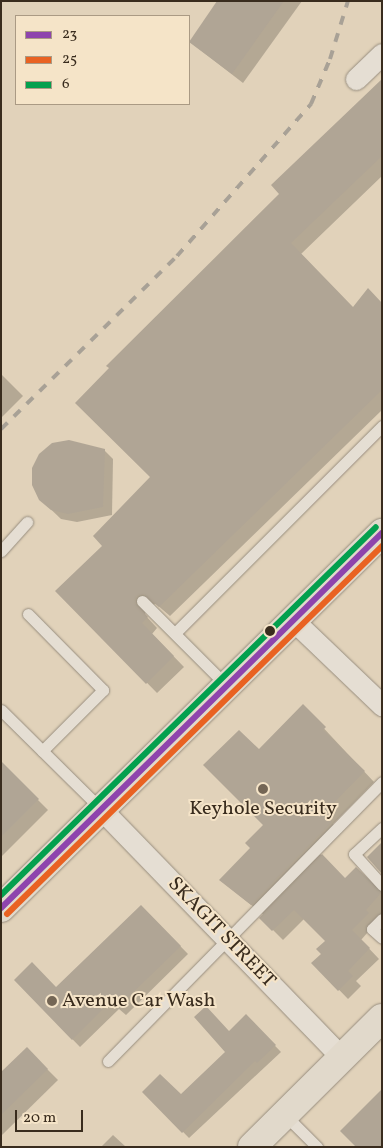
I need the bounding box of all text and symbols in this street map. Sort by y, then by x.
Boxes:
legend [15,15,190,105]
text: 23 [62,24,77,45]
text: 25 [62,49,77,70]
text: 6 [62,74,70,95]
unlabelled marker [265,626,275,636]
marker: Keyhole Security [257,783,269,795]
place label: Keyhole Security [189,797,337,821]
street label: SKAGIT STREET [162,872,280,994]
place label: Avenue Car Wash [62,989,216,1013]
marker: Avenue Car Wash [46,995,58,1007]
scale bar [18,1100,85,1132]
text: 20 m [23,1108,56,1129]

